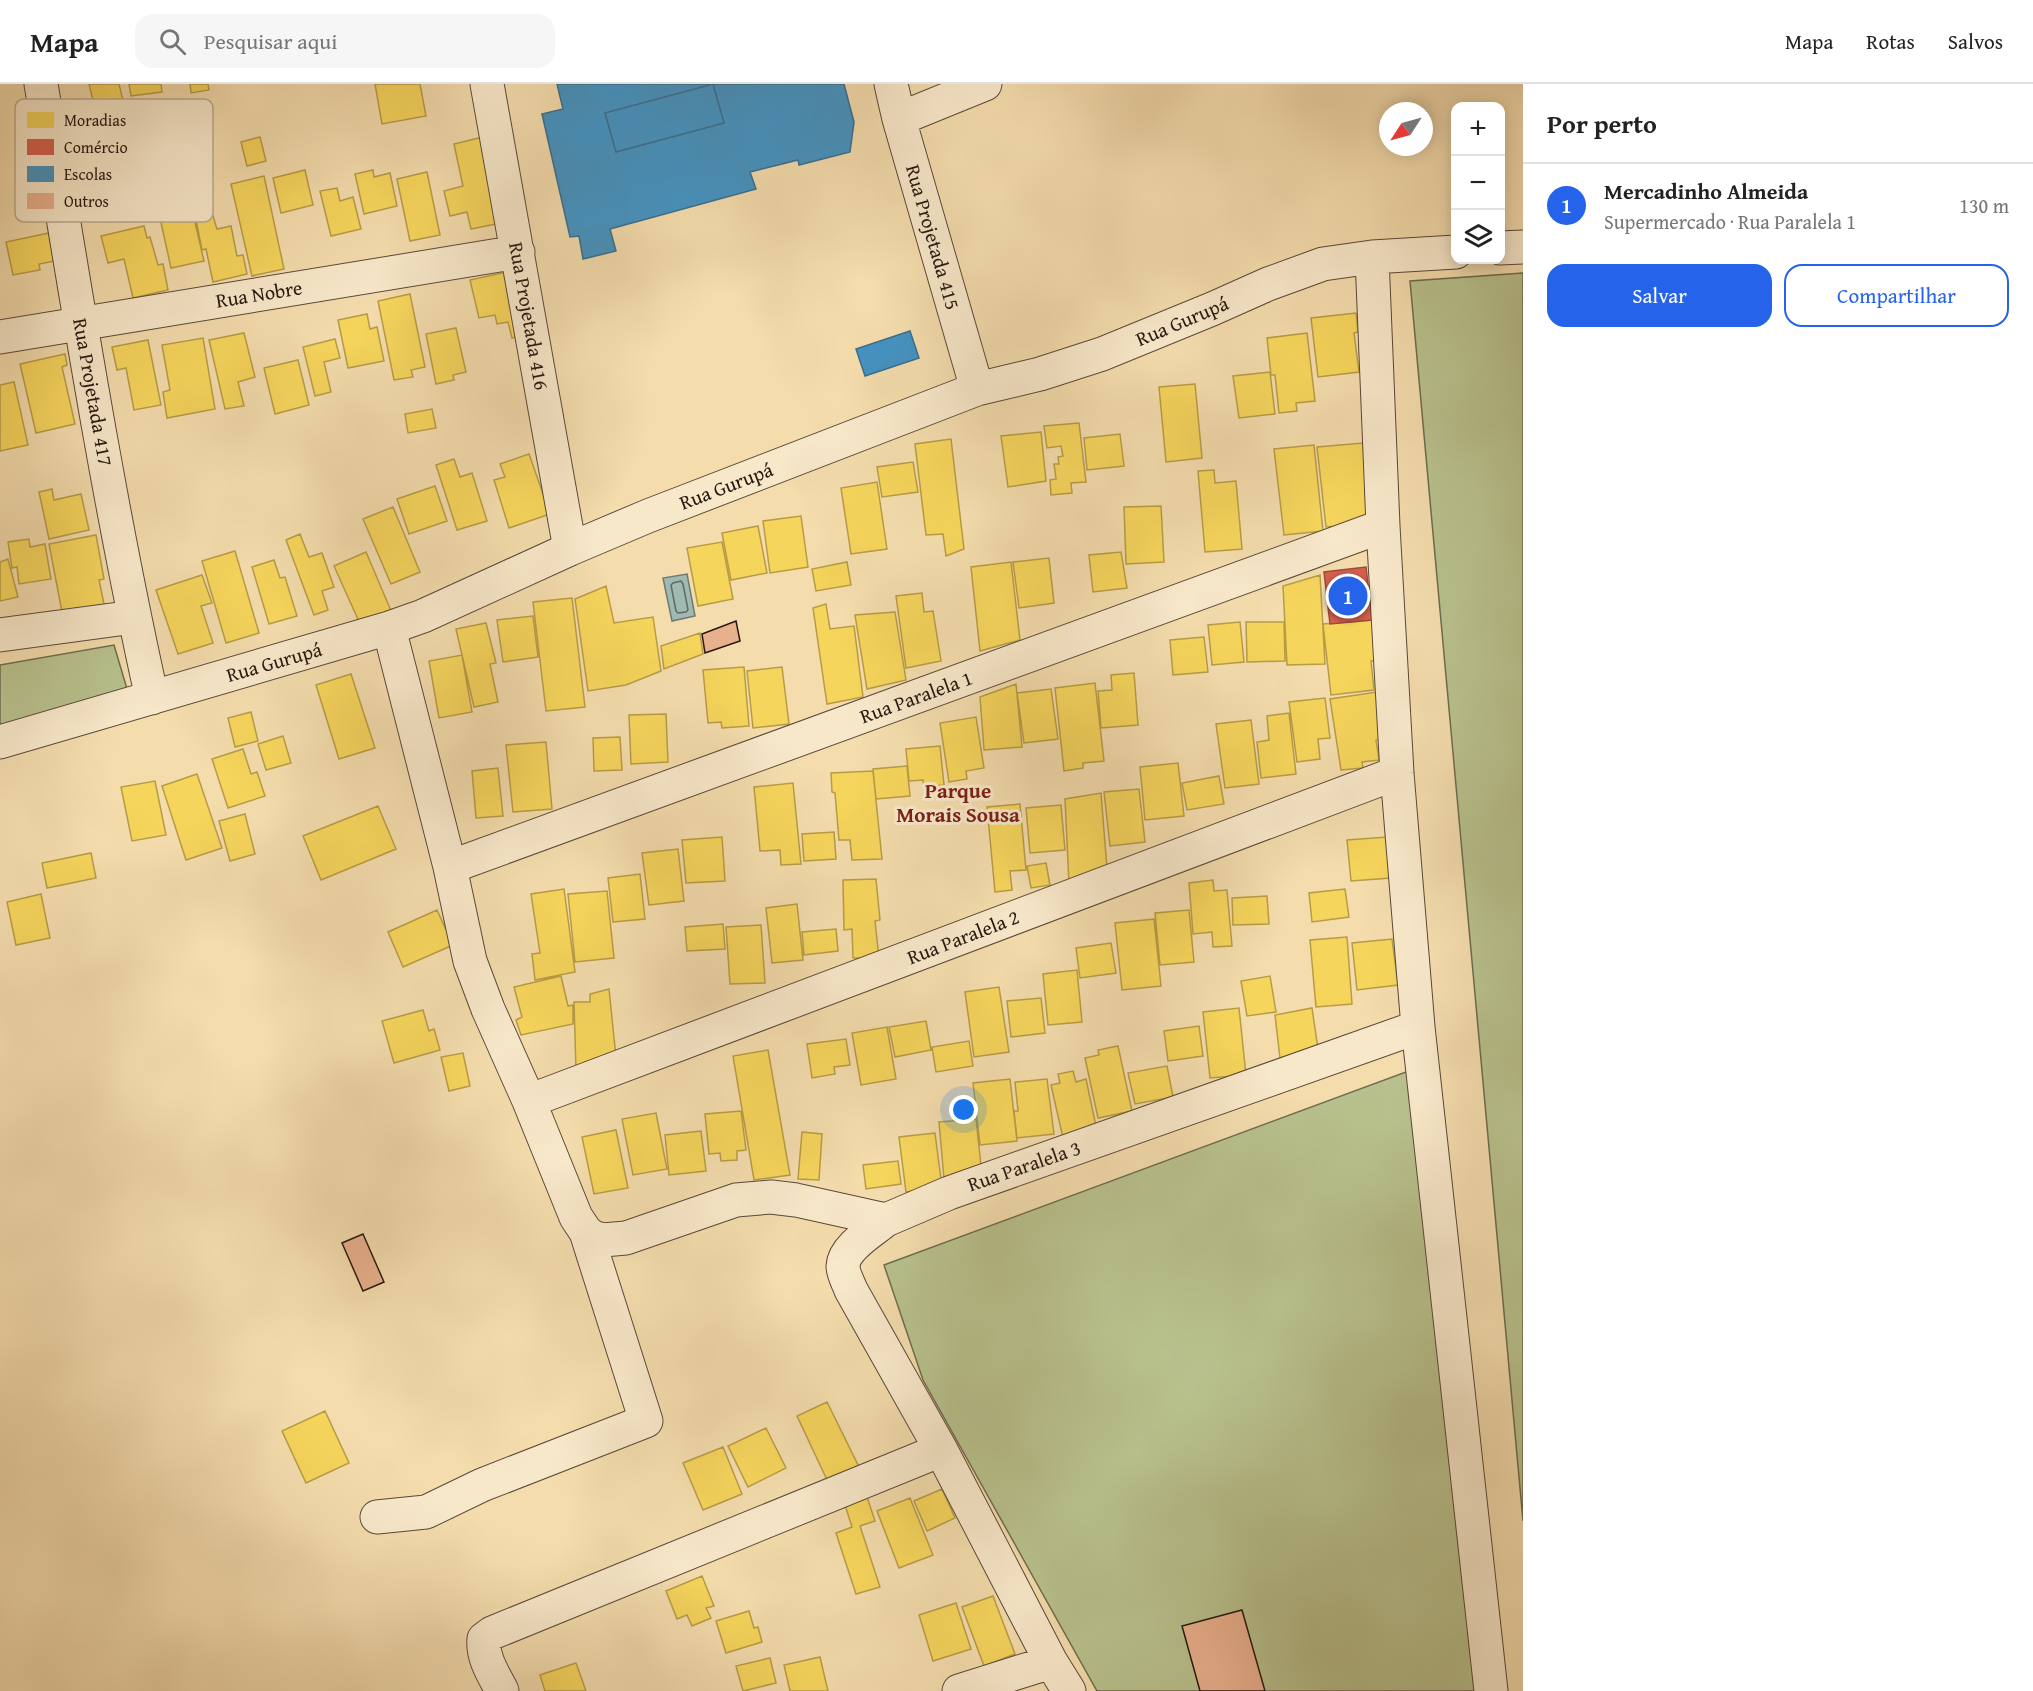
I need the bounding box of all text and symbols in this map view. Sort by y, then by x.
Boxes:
search box [135,14,555,68]
text: Mapa [30,21,99,62]
icon: search [156,25,189,58]
text: Pesquisar aqui [204,25,337,57]
text: Mapa [1785,26,1833,57]
text: Rotas [1866,26,1915,57]
text: Salvos [1948,26,2003,57]
legend [15,99,213,222]
north arrow [1379,102,1433,156]
map controls [1451,102,1505,264]
button: + [1451,102,1505,156]
text: Por perto [1547,104,1657,143]
text: Moradias [64,108,126,132]
text: Comércio [64,135,128,159]
button: − [1451,156,1505,210]
street label: Rua Projetada 415 [899,161,968,313]
text: Escolas [64,162,112,186]
text: Mercadinho Almeida [1604,175,1808,207]
text: Outros [64,189,109,213]
text: 1 [1561,191,1572,220]
text: 130 m [1959,191,2009,220]
text: Supermercado · Rua Paralela 1 [1604,207,1856,236]
button: layers [1451,210,1505,264]
street label: Rua Projetada 416 [502,240,557,392]
button: Salvar [1547,264,1772,327]
button: Compartilhar [1784,264,2009,327]
street label: Rua Nobre [214,272,304,315]
street label: Rua Gurupá [1131,288,1233,353]
street label: Rua Projetada 417 [66,316,121,468]
street label: Rua Gurupá [675,454,777,517]
pin: 1 [1328,574,1368,618]
street label: Rua Gurupá [223,634,326,689]
street label: Rua Paralela 1 [855,663,976,730]
district label: Parque Morais Sousa [896,775,1020,830]
street label: Rua Paralela 2 [903,902,1023,971]
your location [949,1095,978,1124]
street label: Rua Paralela 3 [963,1133,1084,1198]

